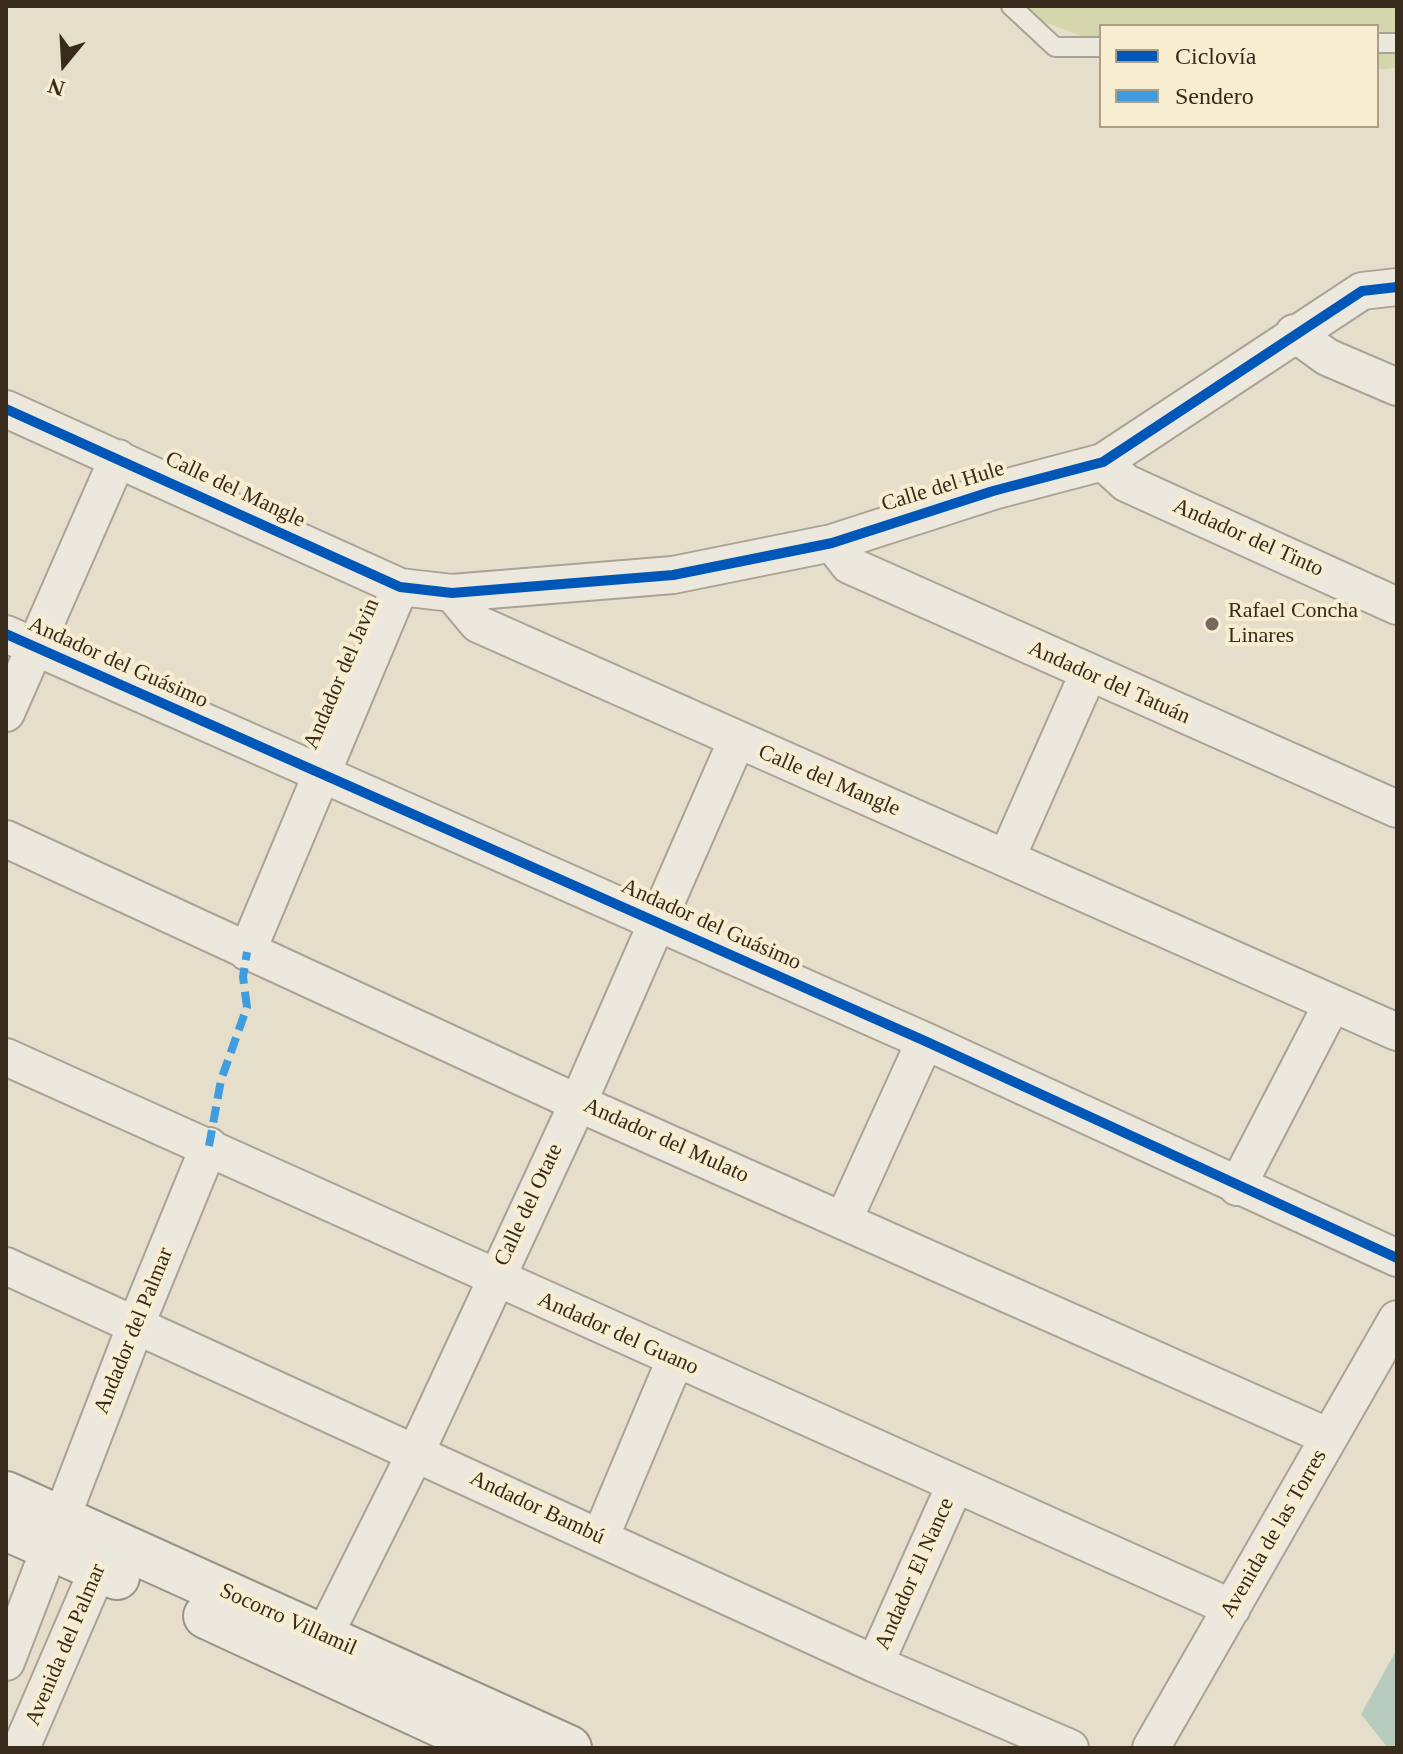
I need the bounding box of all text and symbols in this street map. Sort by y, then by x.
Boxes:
north arrow [24,24,104,104]
legend [1099,24,1379,128]
text: Ciclovía [1175,43,1256,69]
text: N [45,73,68,102]
text: Sendero [1175,83,1254,109]
street label: Calle del Mangle [161,446,309,534]
street label: Calle del Hule [878,456,1008,518]
street label: Andador del Tinto [1169,493,1327,583]
street label: Andador del Javin [298,595,386,753]
place label: Rafael Concha Linares [1228,598,1358,650]
street label: Andador del Guásimo [24,611,212,715]
marker: Rafael Concha Linares [1203,615,1221,633]
street label: Andador del Tatuán [1024,635,1194,731]
street label: Calle del Mangle [754,739,904,823]
street label: Andador del Guásimo [617,873,805,977]
street label: Andador del Mulato [579,1093,753,1189]
street label: Calle del Otate [489,1140,569,1270]
street label: Andador del Palmar [89,1244,179,1418]
street label: Andador del Guano [533,1287,703,1381]
street label: Avenida de las Torres [1215,1445,1333,1623]
street label: Andador Bambú [465,1465,609,1551]
street label: Andador El Nance [870,1494,960,1654]
street label: Avenida del Palmar [20,1560,112,1730]
street label: Socorro Villamil [215,1578,361,1662]

